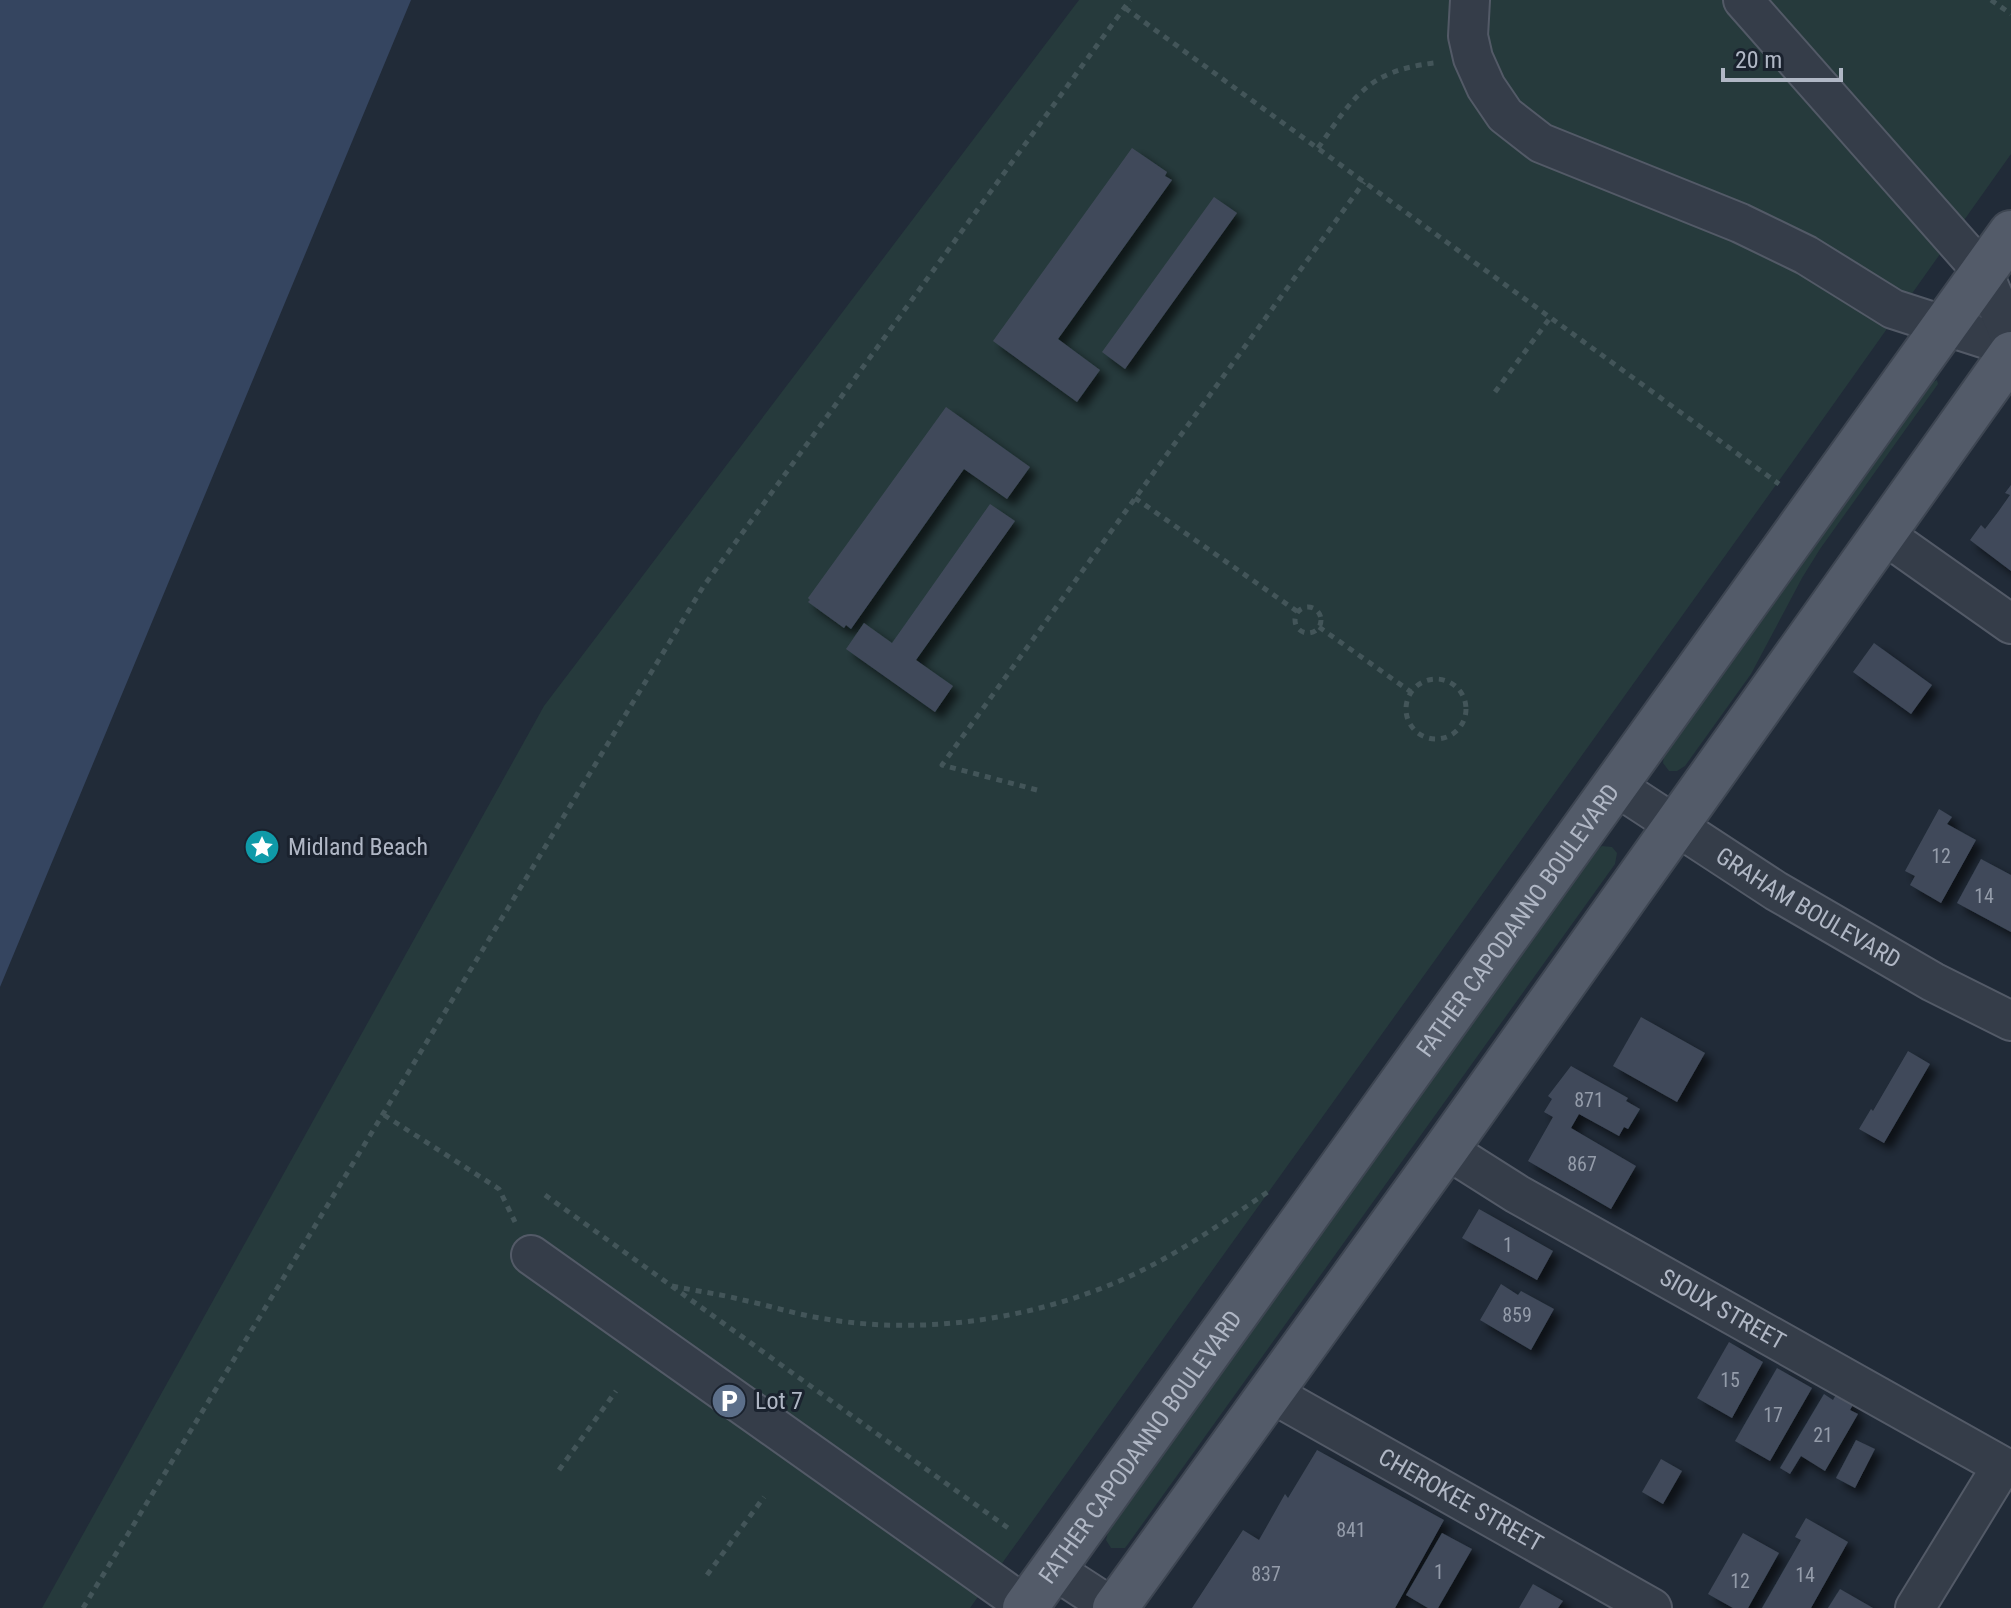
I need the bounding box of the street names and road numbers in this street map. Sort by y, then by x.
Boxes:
street label: FATHER CAPODANNO BOULEVARD [1411,779,1625,1062]
street label: GRAHAM BOULEVARD [1711,842,1906,974]
street label: SIOUX STREET [1655,1263,1790,1356]
street label: FATHER CAPODANNO BOULEVARD [1033,1305,1248,1589]
street label: CHEROKEE STREET [1374,1443,1548,1558]

